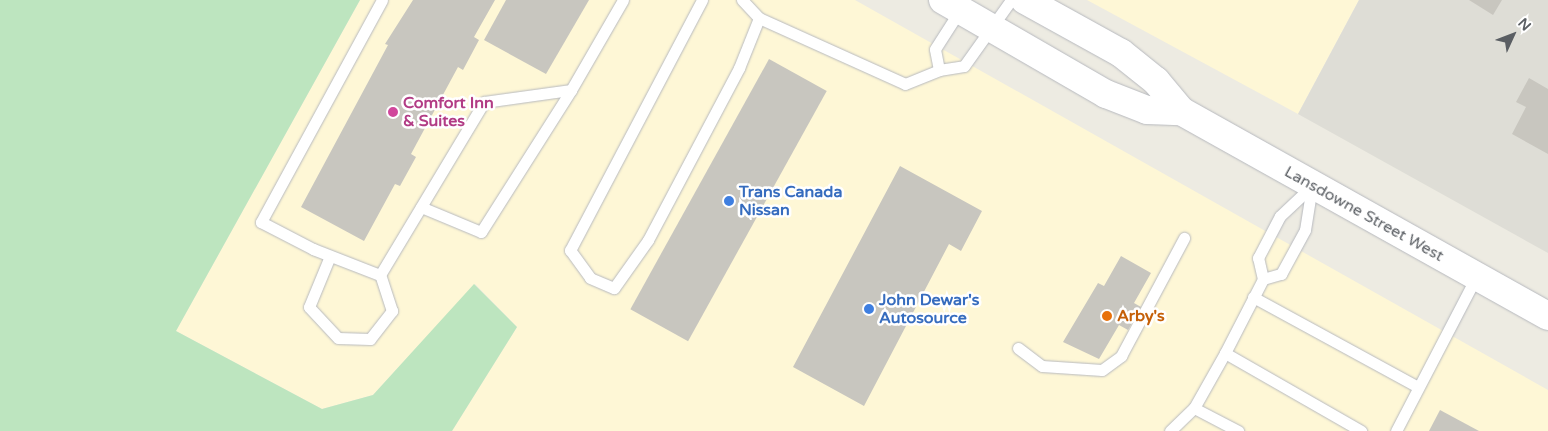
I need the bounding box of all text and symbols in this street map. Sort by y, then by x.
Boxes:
north arrow [1488,10,1538,60]
text: N [1514,15,1534,34]
place label: Comfort Inn & Suites [403,93,494,131]
marker: Comfort Inn & Suites [387,106,399,118]
street label: Lansdowne Street West [1281,162,1447,266]
place label: Trans Canada Nissan [739,182,842,220]
marker: Trans Canada Nissan [723,195,735,207]
place label: John Dewar's Autosource [879,290,979,328]
marker: John Dewar's Autosource [863,303,875,315]
place label: Arby's [1117,306,1165,326]
marker: Arby's [1101,310,1113,322]

